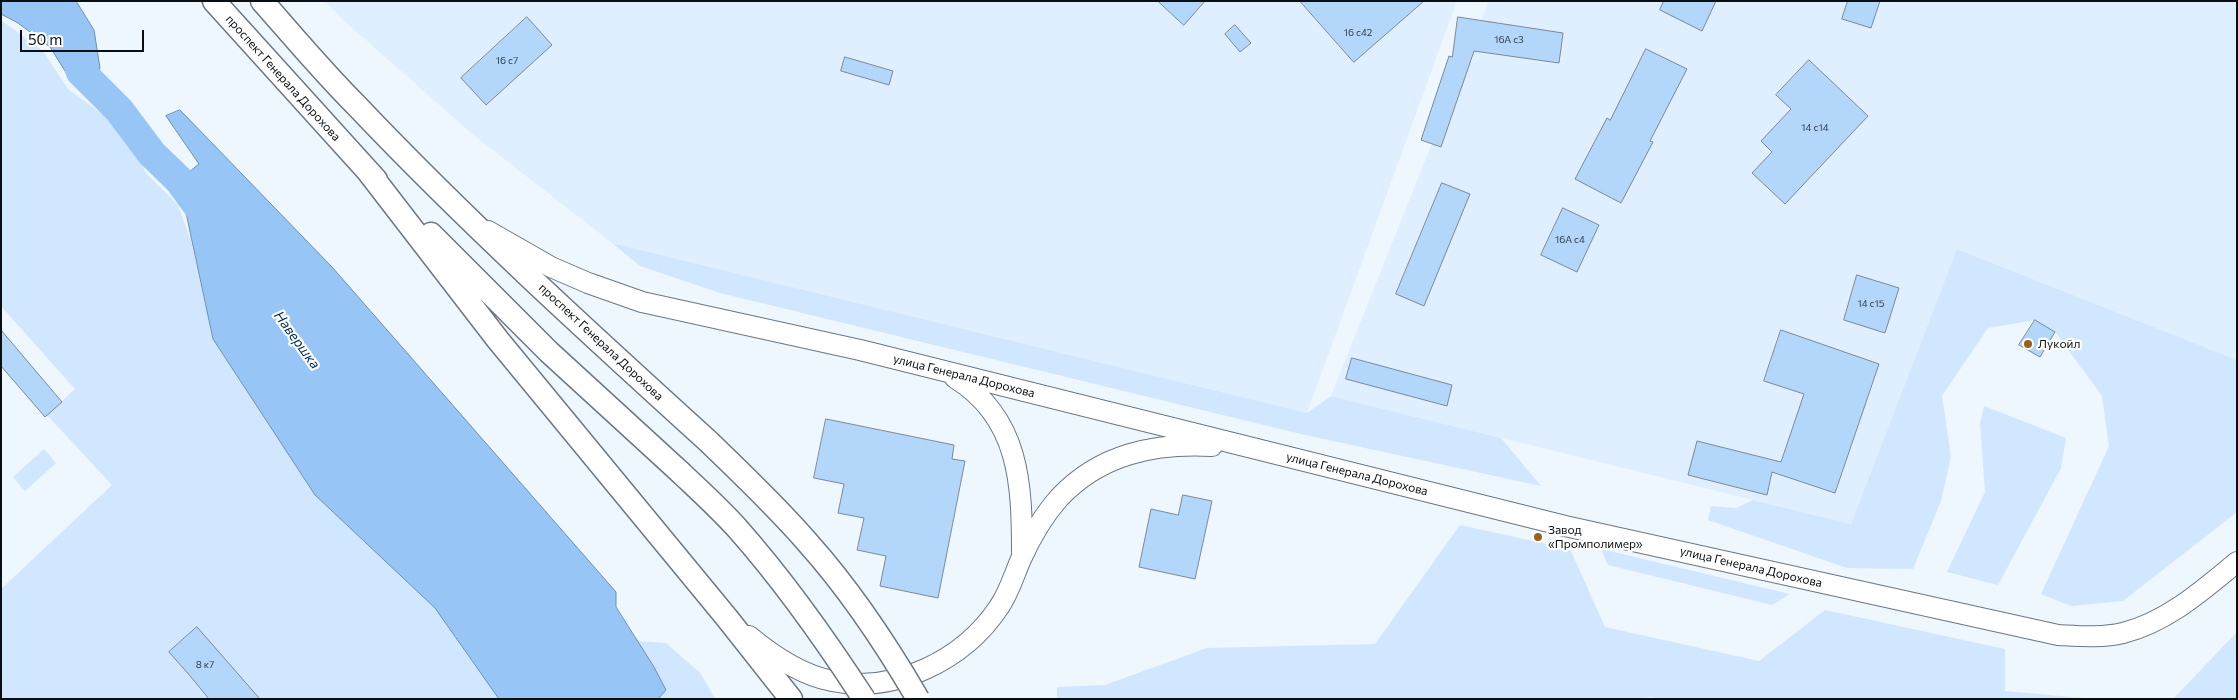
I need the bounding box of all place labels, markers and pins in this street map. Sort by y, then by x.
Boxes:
place label: Лукойл [2038,337,2080,351]
marker: Лукойл [2022,338,2034,350]
place label: Завод «Промполимер» [1548,523,1643,551]
marker: Завод «Промполимер» [1532,531,1544,543]

